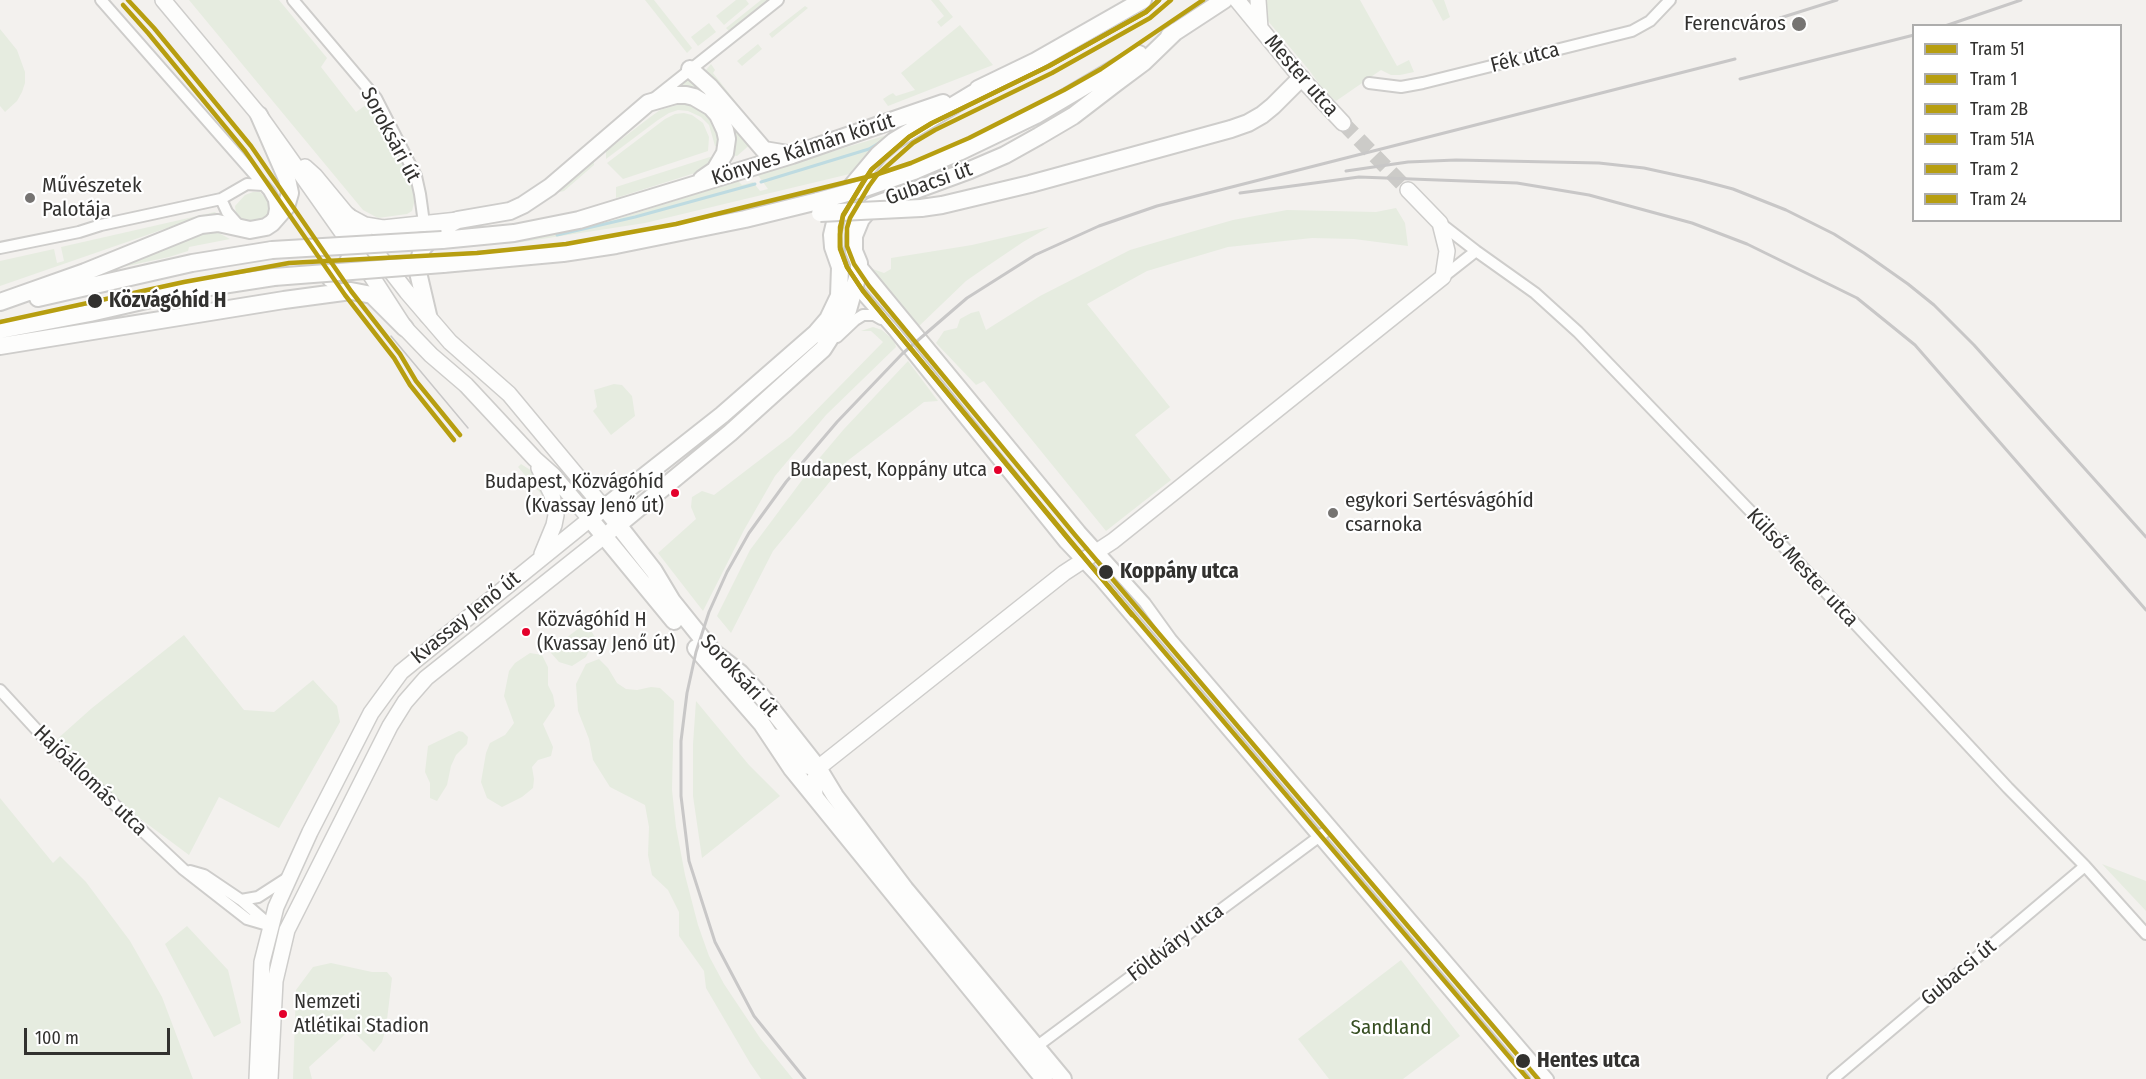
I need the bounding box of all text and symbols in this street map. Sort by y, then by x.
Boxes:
place label: Ferencváros [1684,11,1786,37]
marker: Ferencváros [1790,15,1808,33]
legend [1912,24,2122,222]
street label: Mester utca [1259,30,1343,122]
street label: Fék utca [1488,37,1562,79]
text: Tram 51 [1970,38,2025,60]
text: Tram 1 [1970,68,2017,90]
street label: Soroksári út [355,83,425,187]
text: Tram 2B [1970,98,2028,120]
street label: Könyves Kálmán körút [709,109,897,191]
text: Tram 51A [1970,128,2034,150]
street label: Gubacsi út [882,157,976,211]
text: Tram 2 [1970,158,2018,180]
place label: Művészetek Palotája [42,173,142,223]
text: Tram 24 [1970,188,2027,210]
marker: Művészetek Palotája [23,191,37,205]
place label: Közvágóhíd H [109,288,226,314]
marker: Közvágóhíd H [86,292,104,310]
place label: Budapest, Koppány utca [790,458,987,482]
marker: Budapest, Koppány utca [992,464,1004,476]
place label: Budapest, Közvágóhíd (Kvassay Jenő út) [485,470,664,517]
marker: Budapest, Közvágóhíd (Kvassay Jenő út) [669,487,681,499]
place label: egykori Sertésvágóhíd csarnoka [1345,488,1534,538]
street label: Külső Mester utca [1741,504,1863,632]
marker: egykori Sertésvágóhíd csarnoka [1326,506,1340,520]
place label: Koppány utca [1120,559,1239,585]
marker: Koppány utca [1097,563,1115,581]
street label: Kvassay Jenő út [406,566,526,670]
place label: Közvágóhíd H (Kvassay Jenő út) [537,608,675,655]
marker: Közvágóhíd H (Kvassay Jenő út) [520,626,532,638]
street label: Soroksári út [695,630,783,722]
street label: Hajóállomás utca [28,721,152,841]
street label: Földváry utca [1123,899,1229,987]
street label: Gubacsi út [1916,934,2002,1012]
place label: Nemzeti Atlétikai Stadion [294,990,429,1037]
marker: Nemzeti Atlétikai Stadion [277,1008,289,1020]
park label: Sandland [1350,1015,1432,1041]
scale bar [27,1016,172,1054]
text: 100 m [35,1027,79,1049]
place label: Hentes utca [1537,1048,1640,1074]
marker: Hentes utca [1514,1052,1532,1070]

